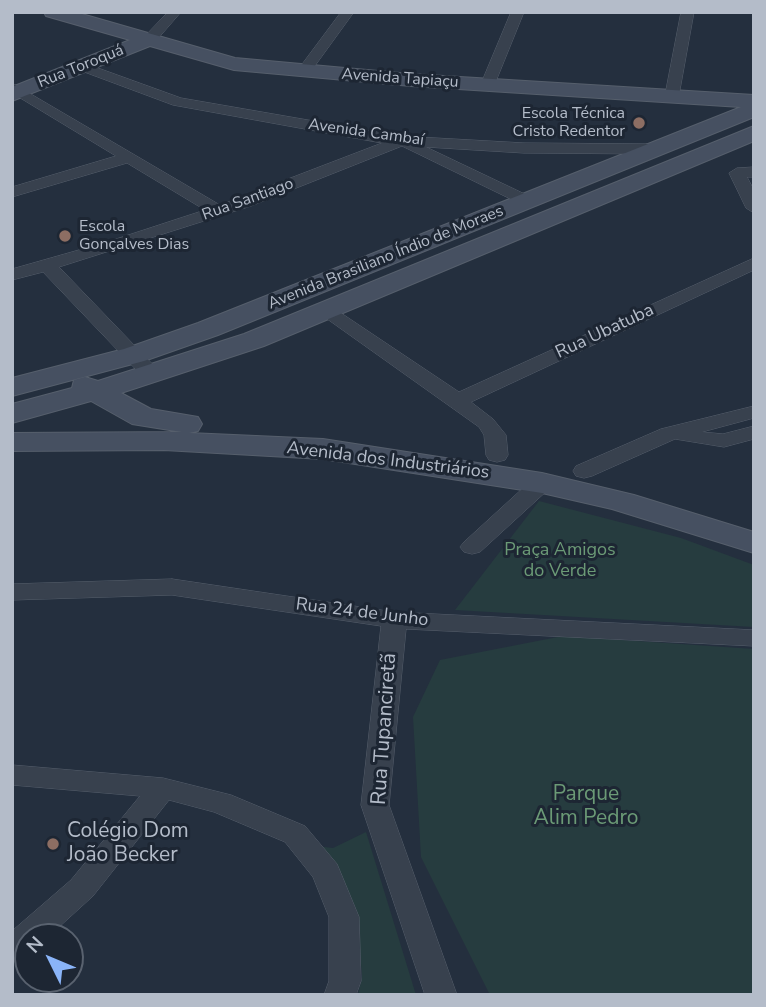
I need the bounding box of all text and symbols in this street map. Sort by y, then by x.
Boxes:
street label: Rua Toroquá [35,41,127,93]
street label: Avenida Tapiaçu [341,65,459,93]
place label: Escola Técnica Cristo Redentor [513,104,625,142]
street label: Avenida Cambaí [307,115,425,151]
marker: Escola Técnica Cristo Redentor [631,115,647,131]
street label: Rua Santiago [200,175,296,225]
street label: Avenida Brasiliano Índio de Moraes [266,202,506,314]
place label: Escola Gonçalves Dias [79,217,189,255]
marker: Escola Gonçalves Dias [57,228,73,244]
street label: Rua Ubatuba [552,300,658,364]
street label: Avenida dos Industriários [285,438,491,484]
park label: Praça Amigos do Verde [504,540,616,582]
street label: Rua 24 de Junho [294,594,430,632]
street label: Rua Tupanciretã [367,652,403,806]
park label: Parque Alim Pedro [533,782,639,832]
place label: Colégio Dom João Becker [67,819,189,869]
marker: Colégio Dom João Becker [45,836,61,852]
north arrow [14,923,84,993]
text: N [21,931,49,959]

